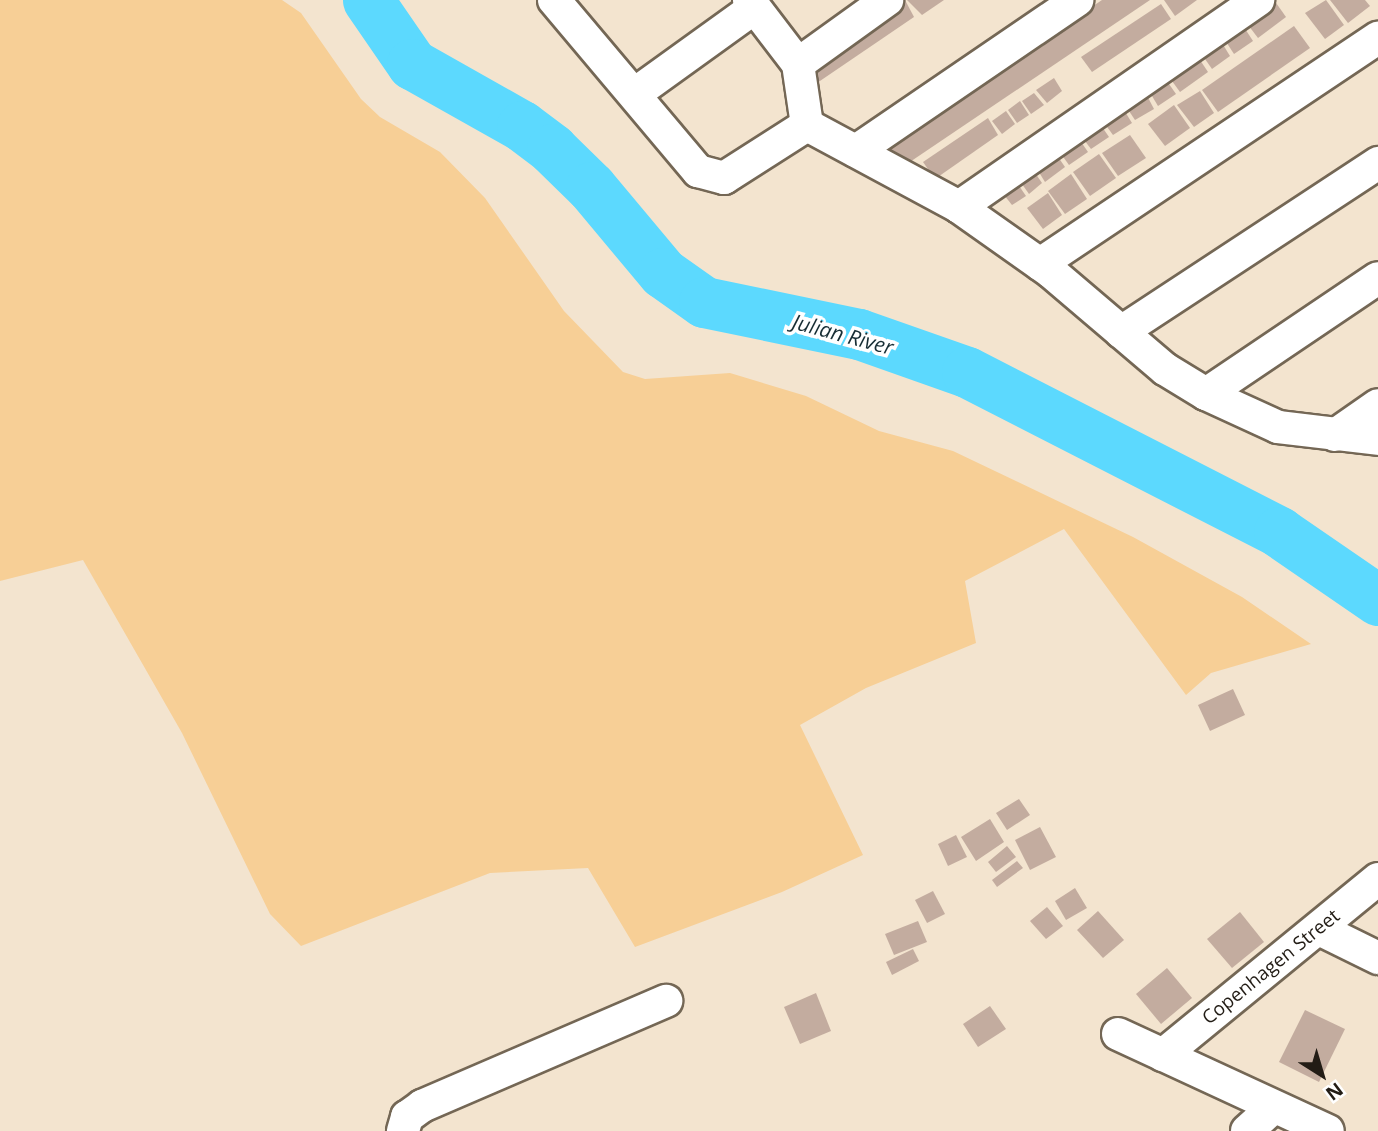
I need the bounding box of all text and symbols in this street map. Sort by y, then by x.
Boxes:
water label: Julian River [790,308,896,360]
street label: Copenhagen Street [1198,905,1344,1029]
north arrow [1287,1040,1357,1110]
text: N [1321,1077,1349,1107]

